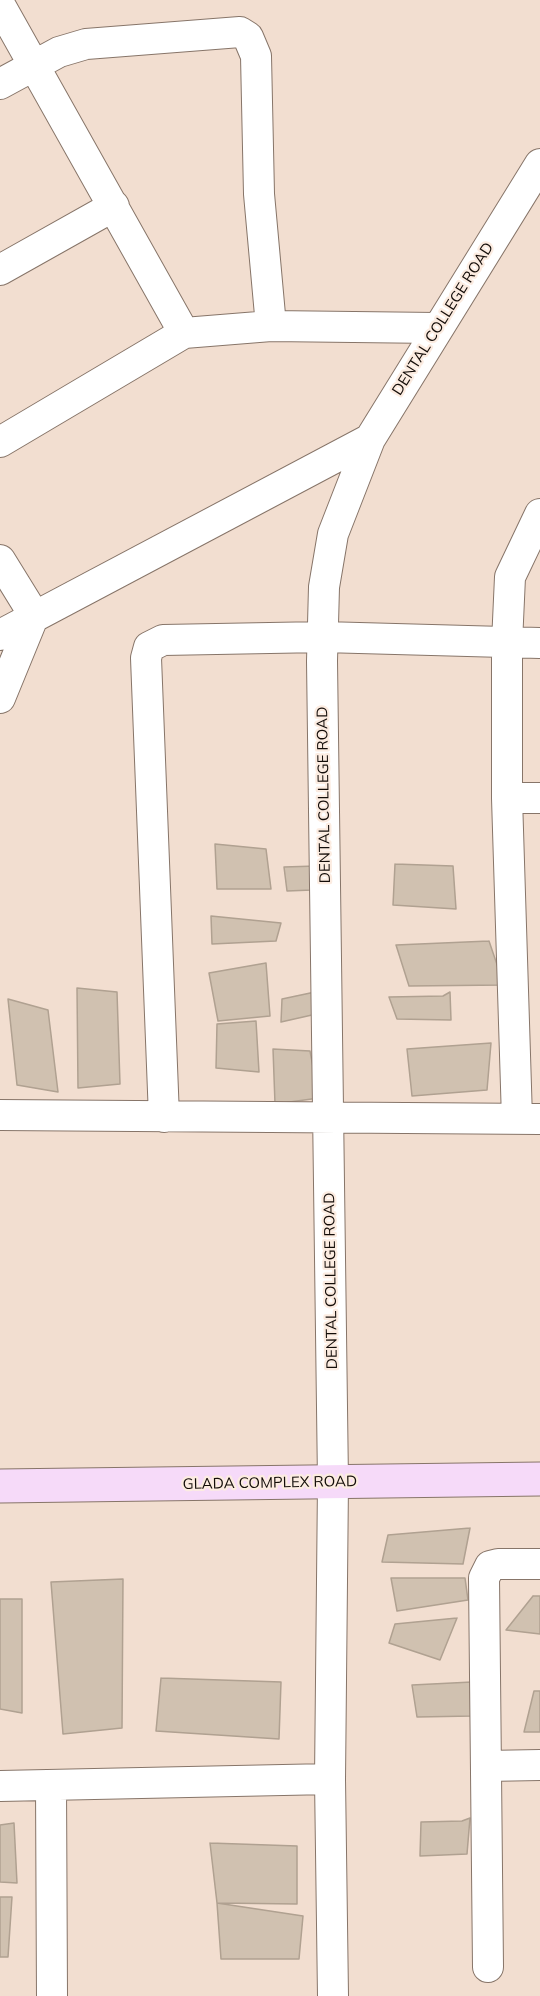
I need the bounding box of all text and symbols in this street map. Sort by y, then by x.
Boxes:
street label: DENTAL COLLEGE ROAD [389,239,497,399]
street label: DENTAL COLLEGE ROAD [313,707,335,883]
street label: DENTAL COLLEGE ROAD [320,1193,342,1369]
street label: GLADA COMPLEX ROAD [183,1472,357,1494]

